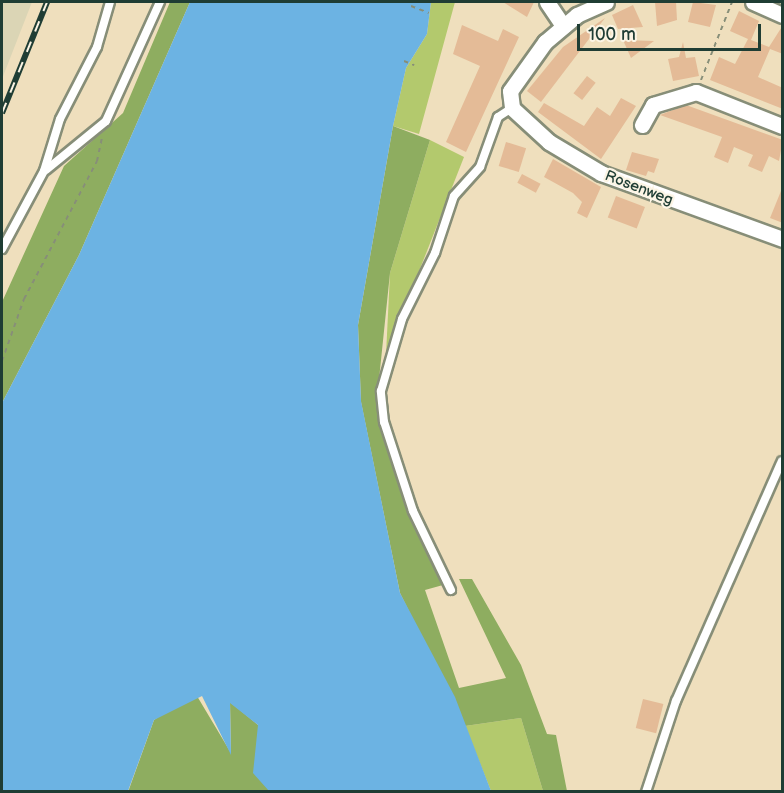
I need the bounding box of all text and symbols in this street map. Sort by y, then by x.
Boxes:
scale bar [580,12,764,50]
text: 100 m [588,24,636,45]
street label: Rosenweg [602,167,676,209]

